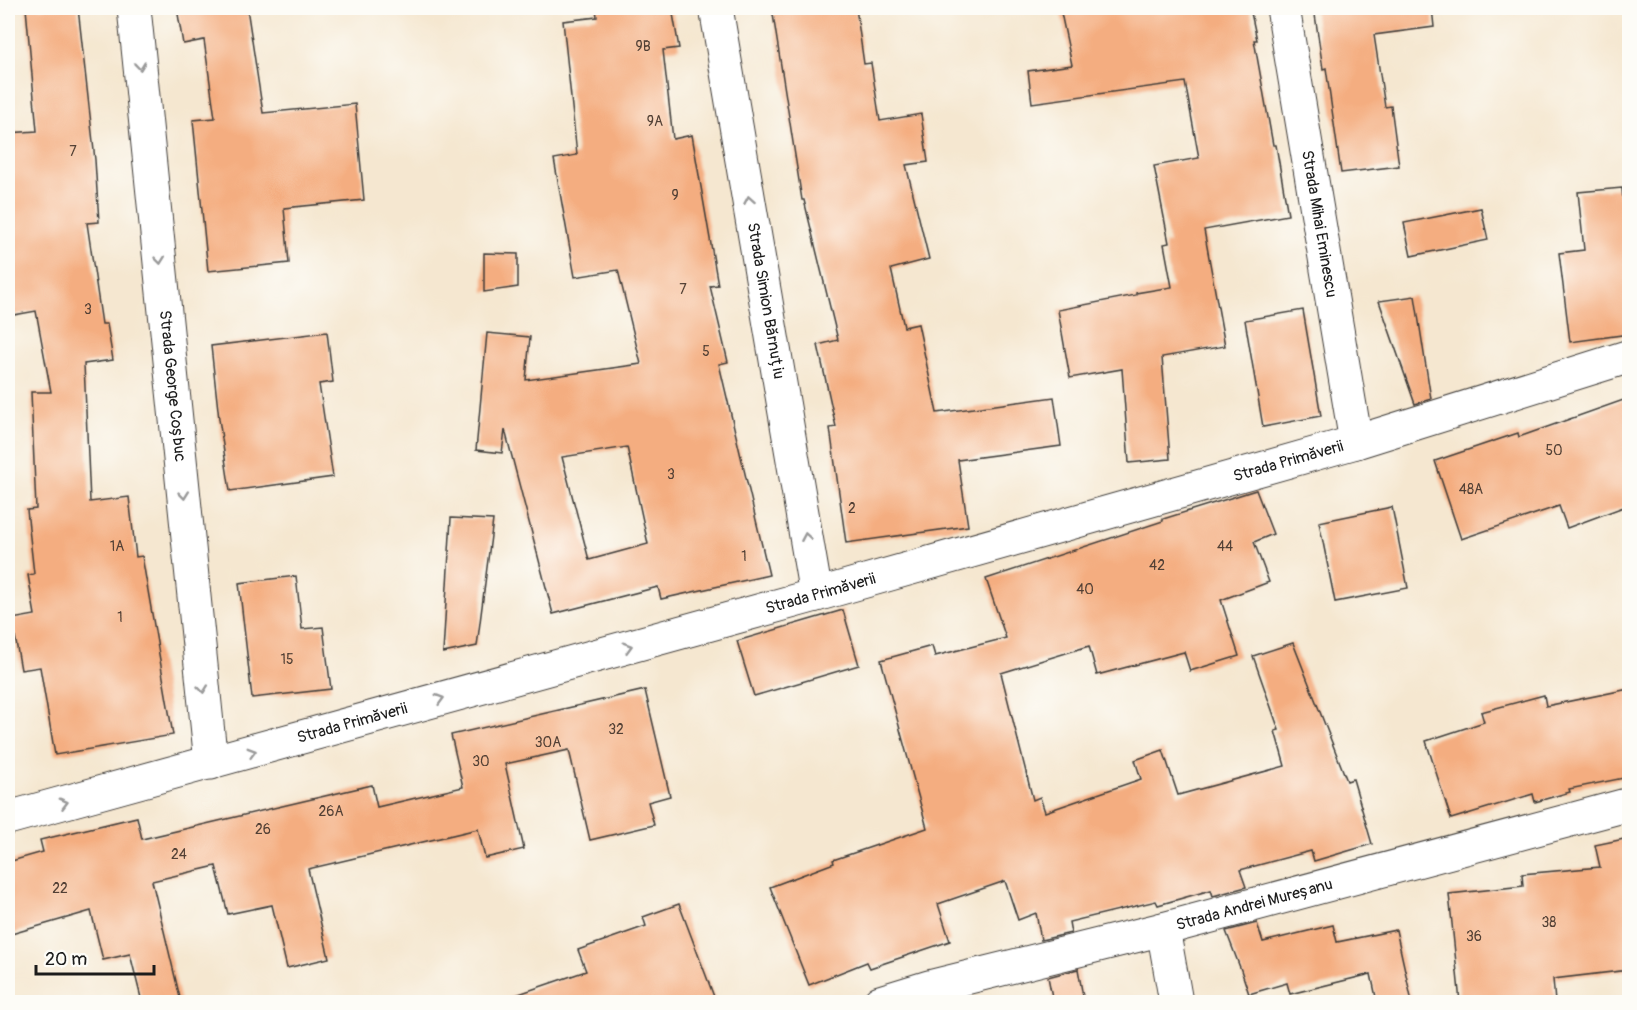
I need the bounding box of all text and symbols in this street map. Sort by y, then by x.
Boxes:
house number: 9B [635,38,651,55]
one-way arrow [133,61,146,70]
house number: 9A [647,113,663,130]
house number: 7 [69,143,77,160]
street label: Strada Mihai Eminescu [1297,149,1342,299]
house number: 9 [671,187,679,204]
one-way arrow [743,196,755,205]
street label: Strada Simion Bărnuțiu [743,221,789,380]
one-way arrow [153,255,166,264]
house number: 7 [679,281,687,298]
house number: 3 [84,301,92,318]
street label: Strada George Coșbuc [155,309,190,463]
house number: 5 [702,343,710,360]
street label: Strada Primăverii [1231,436,1346,486]
house number: 50 [1545,442,1563,459]
house number: 3 [667,466,675,483]
house number: 48A [1459,481,1483,498]
one-way arrow [177,491,190,500]
house number: 2 [848,500,856,517]
one-way arrow [800,533,813,543]
house number: 1A [110,538,124,555]
house number: 44 [1217,538,1233,555]
house number: 1 [741,548,747,565]
house number: 42 [1149,557,1165,574]
street label: Strada Primăverii [763,569,878,618]
house number: 40 [1076,581,1094,598]
house number: 1 [117,609,123,626]
one-way arrow [622,642,633,654]
house number: 15 [280,651,294,668]
one-way arrow [197,685,209,694]
one-way arrow [435,694,445,707]
street label: Strada Primăverii [295,698,410,748]
house number: 32 [608,721,624,738]
house number: 30A [535,734,561,751]
one-way arrow [247,746,257,759]
house number: 30 [472,753,490,770]
one-way arrow [58,798,69,810]
house number: 26A [318,803,344,820]
house number: 26 [255,821,271,838]
house number: 24 [171,846,187,863]
street label: Strada Andrei Mureșanu [1174,874,1335,935]
house number: 22 [52,880,68,897]
house number: 38 [1542,914,1556,931]
house number: 36 [1466,928,1482,945]
scale bar [36,938,154,976]
text: 20 m [45,948,87,971]

